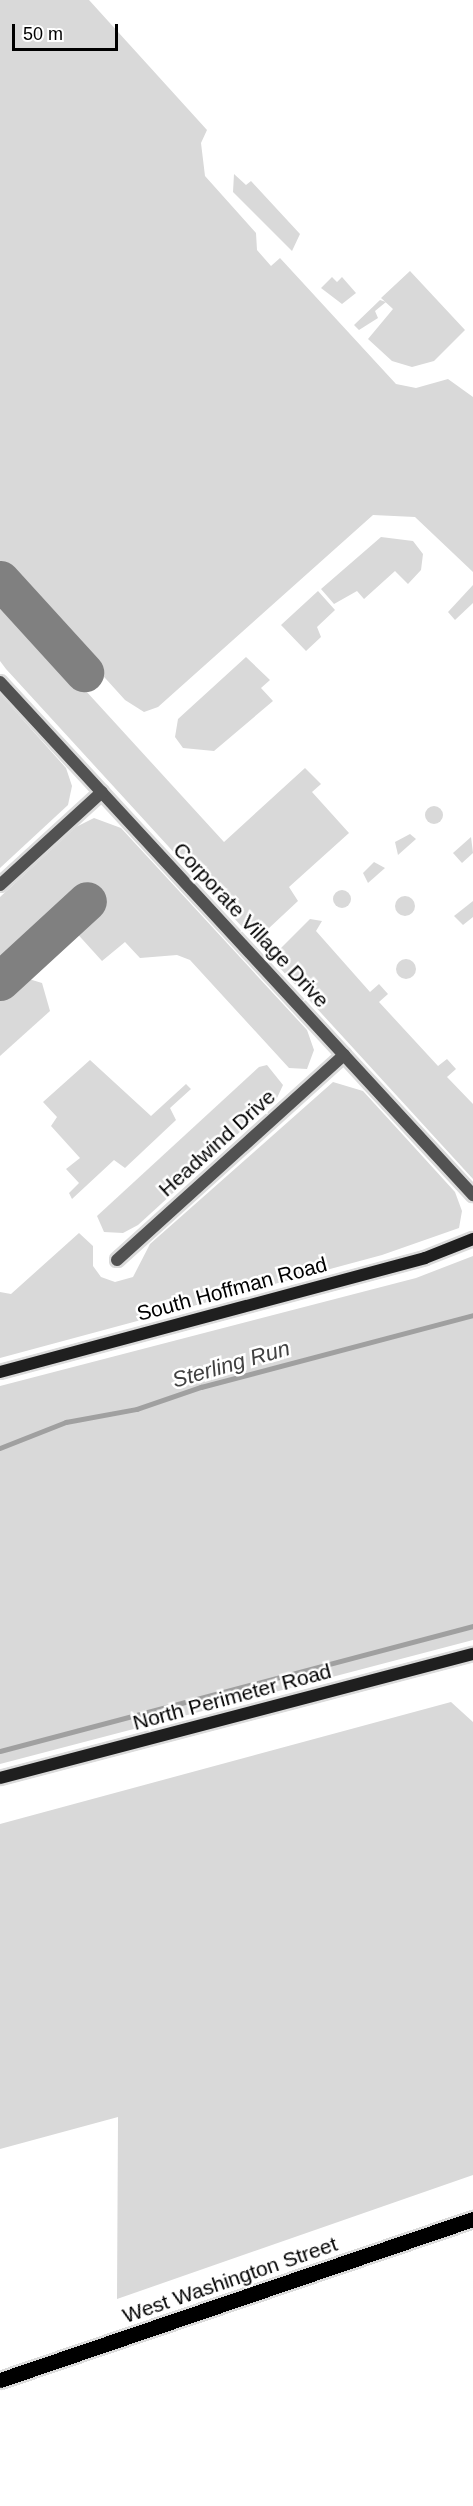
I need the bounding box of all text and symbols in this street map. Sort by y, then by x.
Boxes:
scale bar [15,12,122,50]
text: 50 m [23,24,63,44]
street label: Corporate Village Drive [168,837,334,1013]
street label: Headwind Drive [153,1084,281,1202]
street label: South Hoffman Road [134,1251,330,1327]
water label: Sterling Run [169,1335,293,1393]
street label: North Perimeter Road [130,1658,334,1736]
street label: West Washington Street [119,2231,341,2329]

